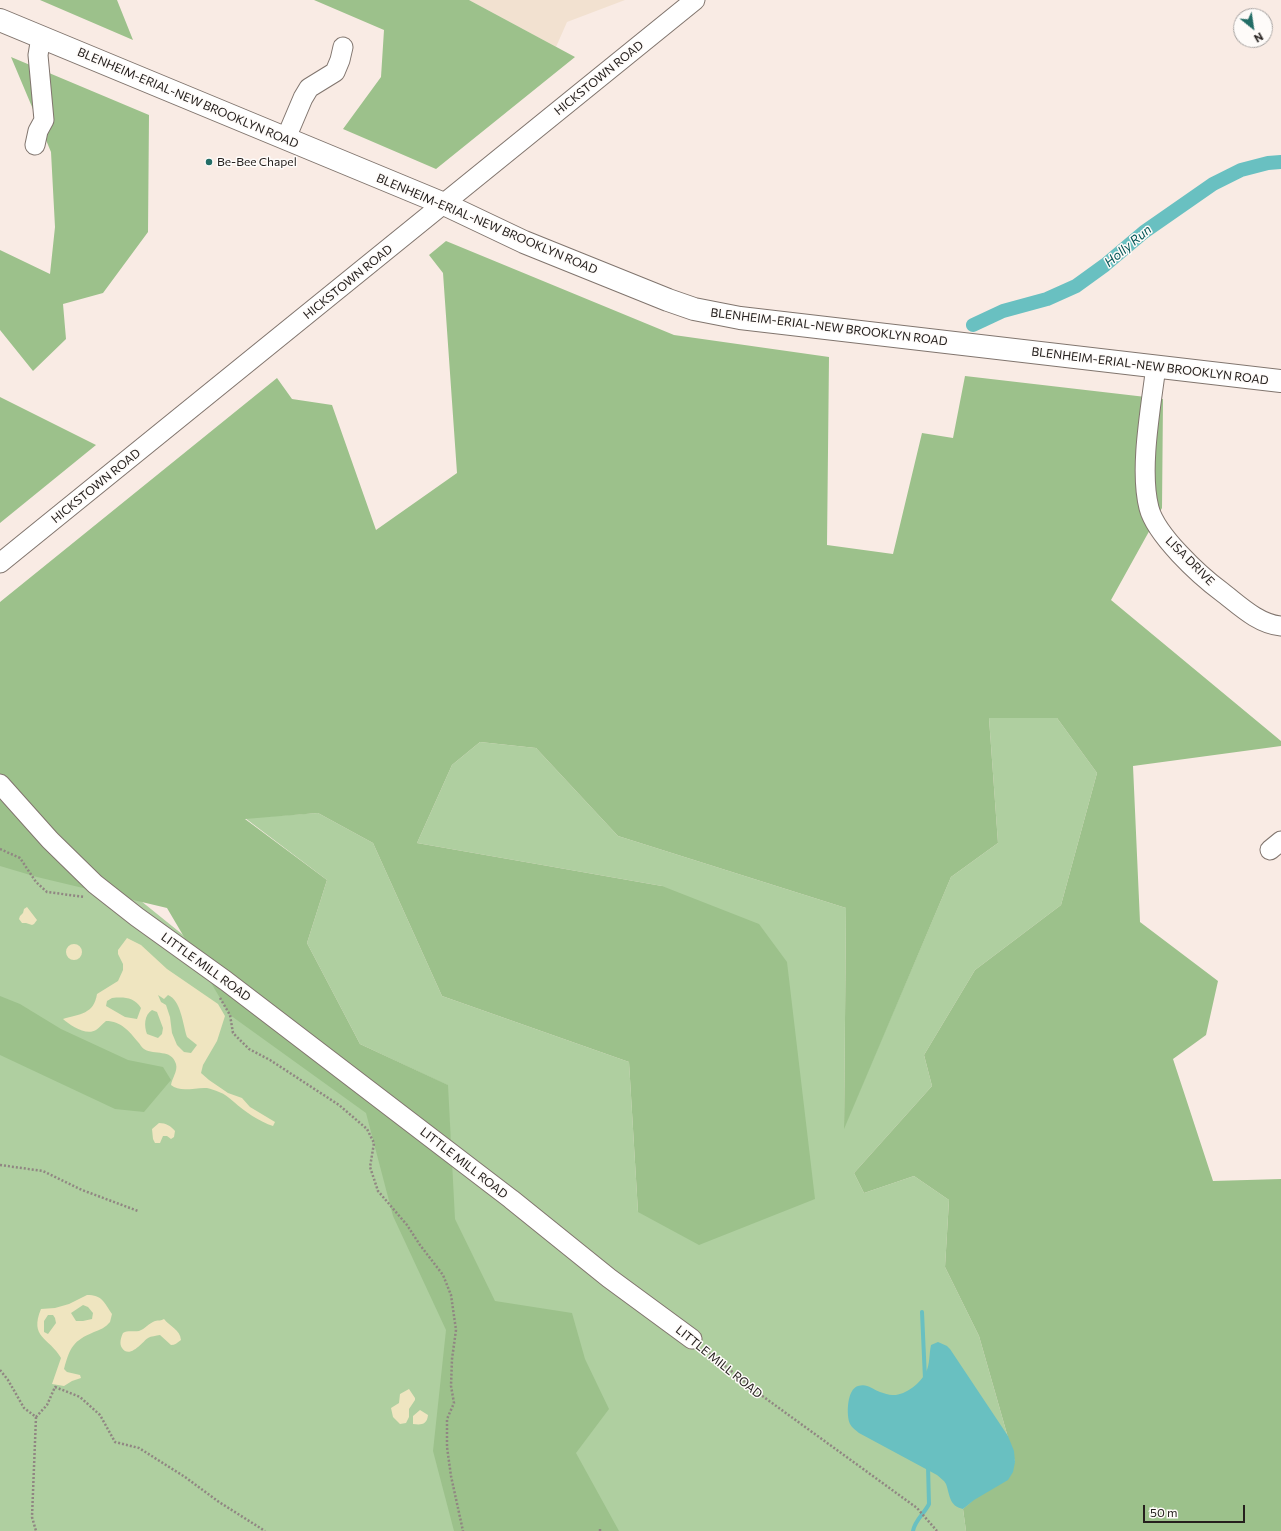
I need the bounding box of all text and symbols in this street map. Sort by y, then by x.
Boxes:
north arrow [1233,8,1273,48]
text: N [1252,30,1266,46]
street label: HICKSTOWN ROAD [552,38,646,118]
street label: BLENHEIM-ERIAL-NEW BROOKLYN ROAD [75,45,301,151]
place label: Be-Bee Chapel [217,155,297,169]
marker: Be-Bee Chapel [204,157,214,167]
street label: BLENHEIM-ERIAL-NEW BROOKLYN ROAD [374,171,600,277]
water label: Holly Run [1101,222,1155,270]
street label: HICKSTOWN ROAD [301,242,395,322]
street label: BLENHEIM-ERIAL-NEW BROOKLYN ROAD [710,305,948,349]
street label: BLENHEIM-ERIAL-NEW BROOKLYN ROAD [1031,344,1269,388]
street label: HICKSTOWN ROAD [49,446,143,526]
street label: LISA DRIVE [1162,533,1218,589]
street label: LITTLE MILL ROAD [158,930,254,1004]
street label: LITTLE MILL ROAD [417,1124,511,1202]
street label: LITTLE MILL ROAD [673,1323,765,1401]
scale bar [1145,1497,1247,1523]
text: 50 m [1150,1505,1178,1519]

